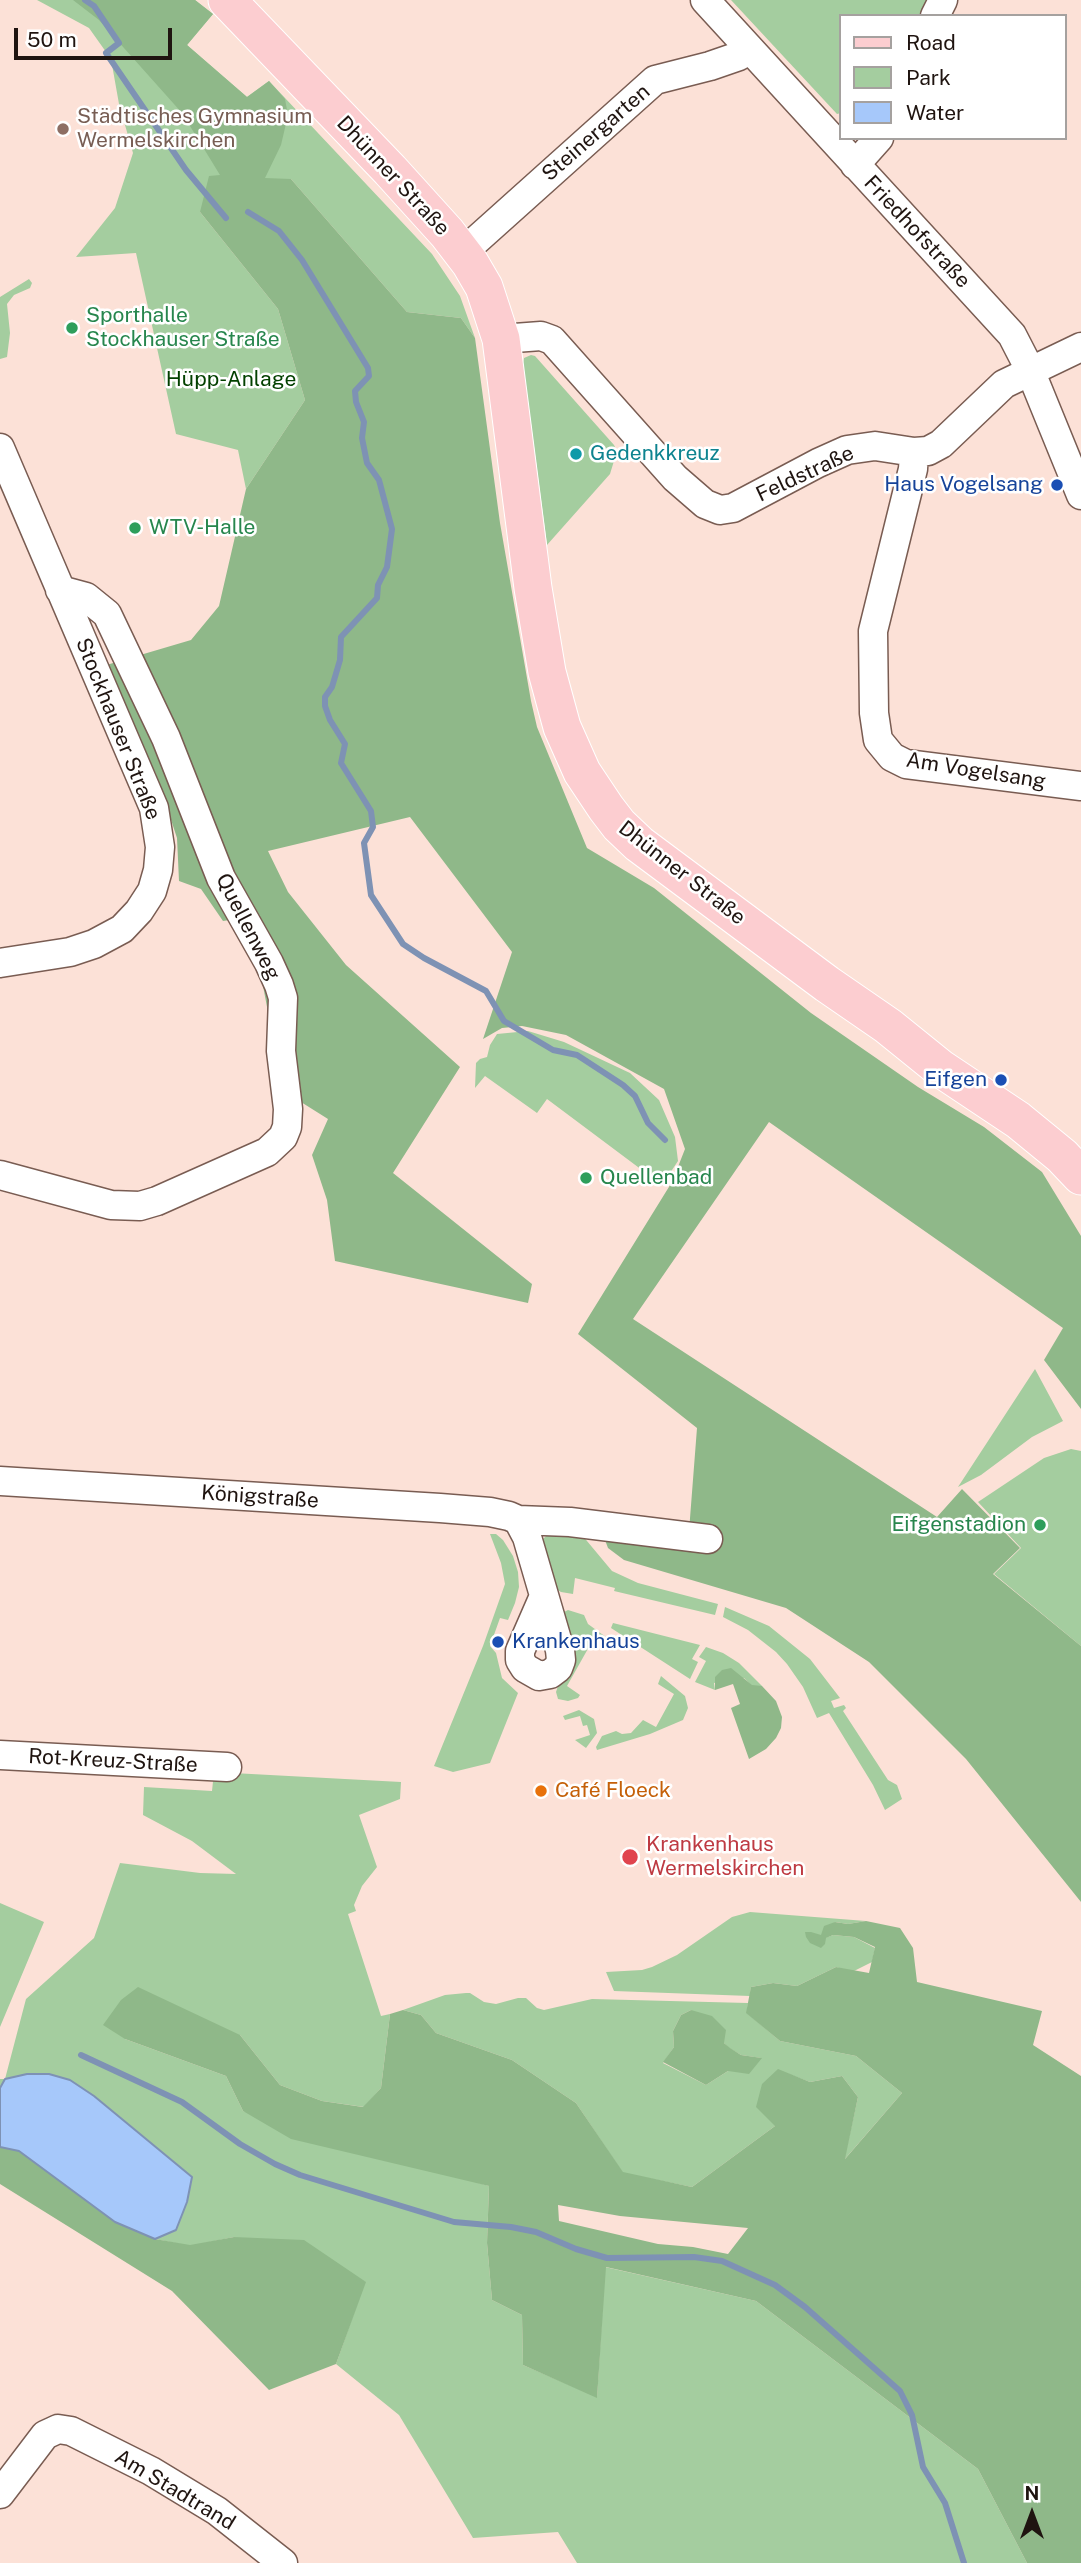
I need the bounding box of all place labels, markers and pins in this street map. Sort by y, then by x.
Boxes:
place label: Städtisches Gymnasium Wermelskirchen [77,104,313,154]
marker: Städtisches Gymnasium Wermelskirchen [55,121,71,137]
place label: Sporthalle Stockhauser Straße [86,303,280,353]
marker: Sporthalle Stockhauser Straße [64,320,80,336]
place label: Gedenkkreuz [590,441,720,467]
marker: Gedenkkreuz [568,446,584,462]
place label: Haus Vogelsang [884,472,1043,498]
marker: Haus Vogelsang [1049,477,1065,493]
place label: WTV-Halle [149,515,256,541]
marker: WTV-Halle [127,520,143,536]
place label: Eifgen [924,1067,987,1093]
marker: Eifgen [993,1072,1009,1088]
place label: Quellenbad [600,1165,712,1191]
marker: Quellenbad [578,1170,594,1186]
place label: Eifgenstadion [891,1512,1026,1538]
marker: Eifgenstadion [1032,1517,1048,1533]
place label: Krankenhaus [512,1629,640,1655]
marker: Krankenhaus [490,1634,506,1650]
place label: Café Floeck [555,1778,671,1804]
marker: Café Floeck [533,1783,549,1799]
place label: Krankenhaus Wermelskirchen [646,1832,804,1882]
marker: Krankenhaus Wermelskirchen [620,1847,640,1867]

